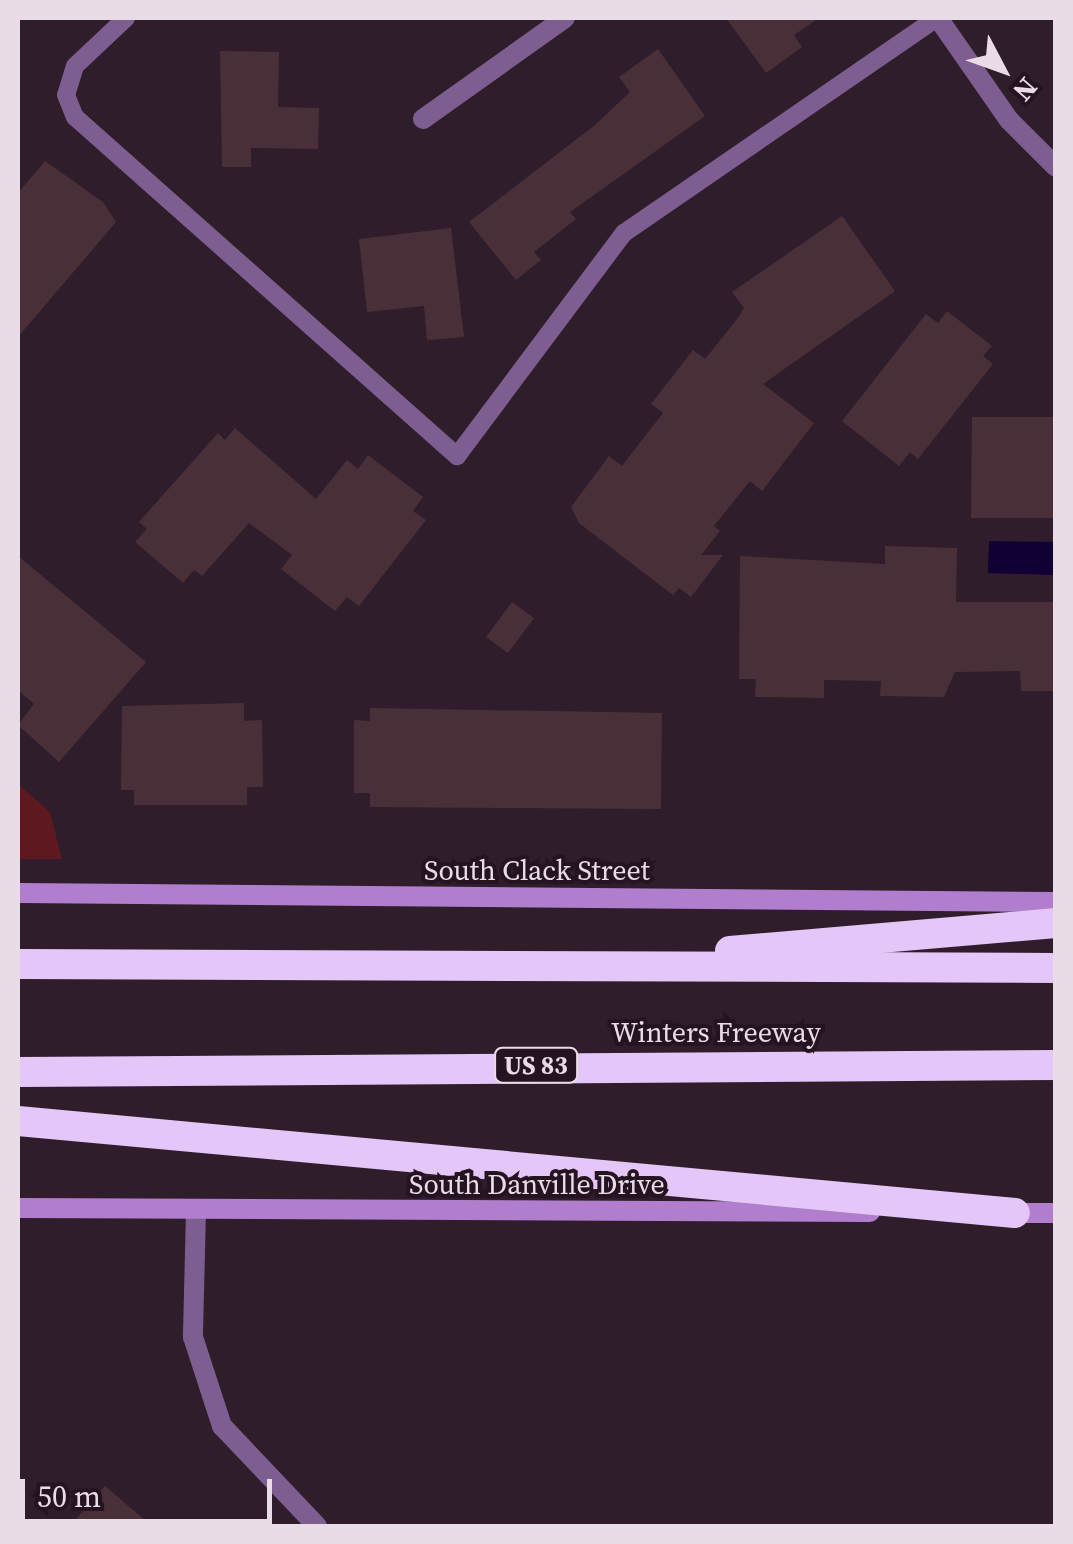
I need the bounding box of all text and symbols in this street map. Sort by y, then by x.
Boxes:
north arrow [953,20,1053,120]
text: N [1005,70,1047,110]
street label: South Clack Street [424,853,650,887]
street label: Winters Freeway [611,1015,821,1049]
road number: US 83 [494,1045,578,1085]
street label: South Danville Drive [409,1167,665,1201]
scale bar [25,1459,278,1521]
text: 50 m [37,1476,101,1517]

